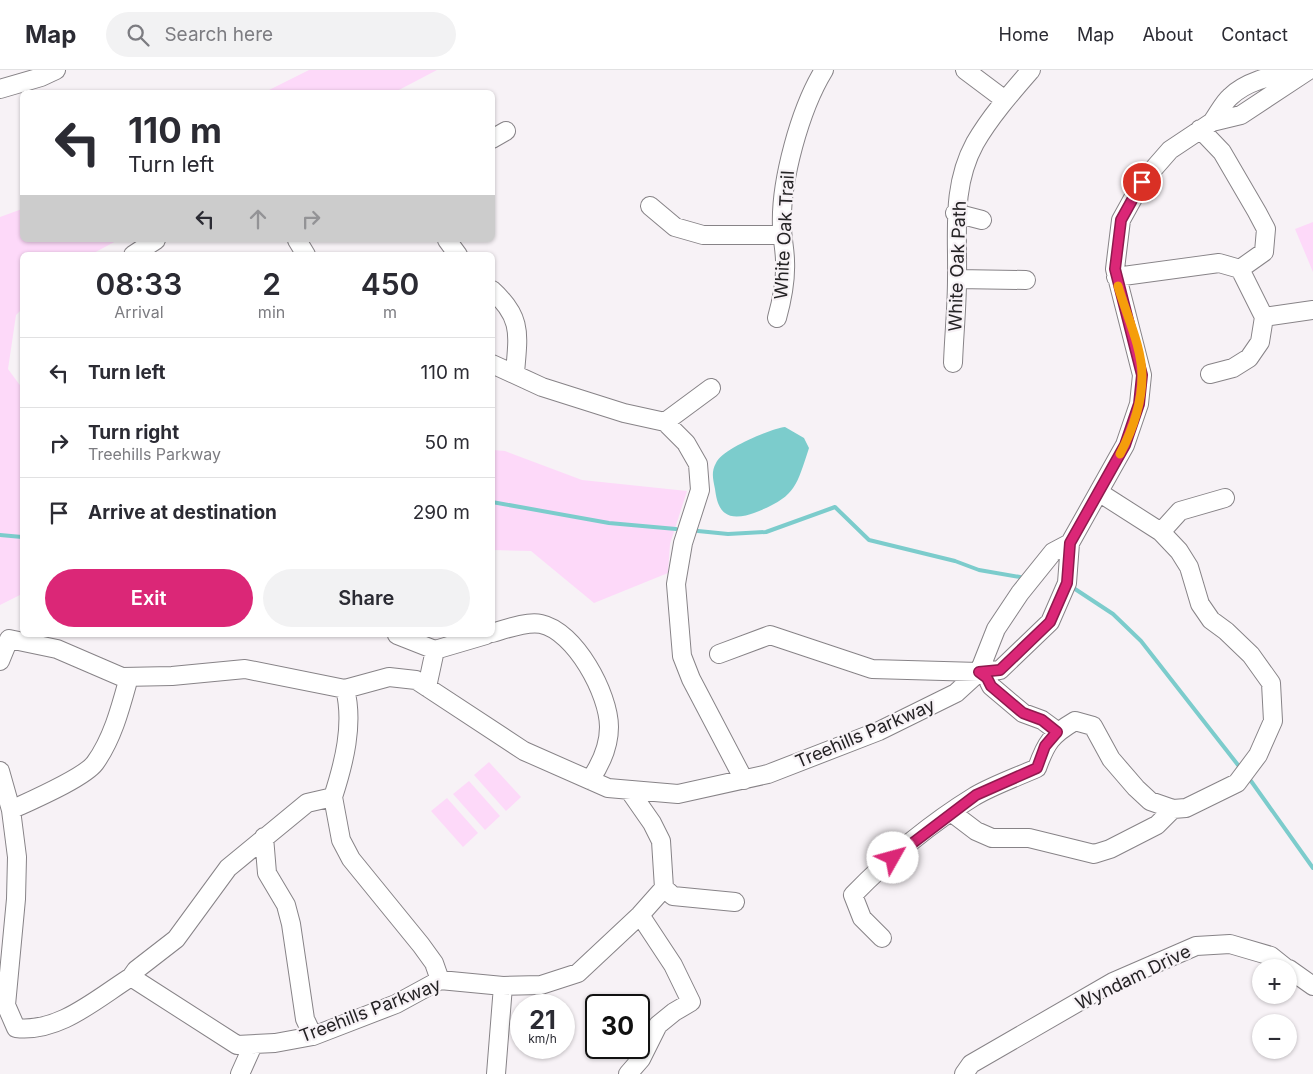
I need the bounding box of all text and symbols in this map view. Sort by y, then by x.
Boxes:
search box [106,12,456,57]
text: Map [25,20,76,49]
icon: search [124,21,152,49]
text: Search here [164,23,273,46]
text: Home [999,24,1049,45]
text: Map [1077,24,1114,45]
text: About [1142,24,1193,45]
text: Contact [1221,24,1288,45]
text: 110 m [128,109,222,151]
icon: left [45,110,110,175]
text: Turn left [128,151,214,177]
pin [1121,161,1163,203]
icon: arrive [1128,168,1156,196]
street label: White Oak Trail [770,170,798,300]
street label: White Oak Path [944,200,970,332]
icon: left [191,205,219,233]
icon: ahead [244,205,272,233]
icon: right [297,205,325,233]
text: 08:33 [96,266,182,302]
text: 2 [262,266,281,302]
text: 450 [361,266,419,302]
text: Arrival [114,302,164,322]
text: min [258,302,285,322]
text: m [383,302,397,322]
icon: left [45,359,73,387]
text: Turn left [88,361,166,384]
text: 110 m [421,361,470,384]
text: Turn right [88,421,179,444]
icon: right [45,429,73,457]
text: 50 m [424,431,470,454]
text: Treehills Parkway [88,444,221,464]
icon: arrive [45,499,73,527]
text: Arrive at destination [88,501,277,524]
text: 290 m [413,501,470,524]
button: Exit [45,569,253,627]
button: Share [263,569,470,627]
street label: Treehills Parkway [792,694,938,772]
position arrow [866,831,918,883]
street label: Wyndam Drive [1072,940,1194,1014]
map controls [1252,959,1297,1059]
button: + [1252,959,1297,1004]
street label: Treehills Parkway [296,973,444,1047]
speed limit sign: 30 [585,994,650,1059]
text: 21 [529,1005,556,1035]
button: − [1252,1014,1297,1059]
text: km/h [528,1031,557,1046]

